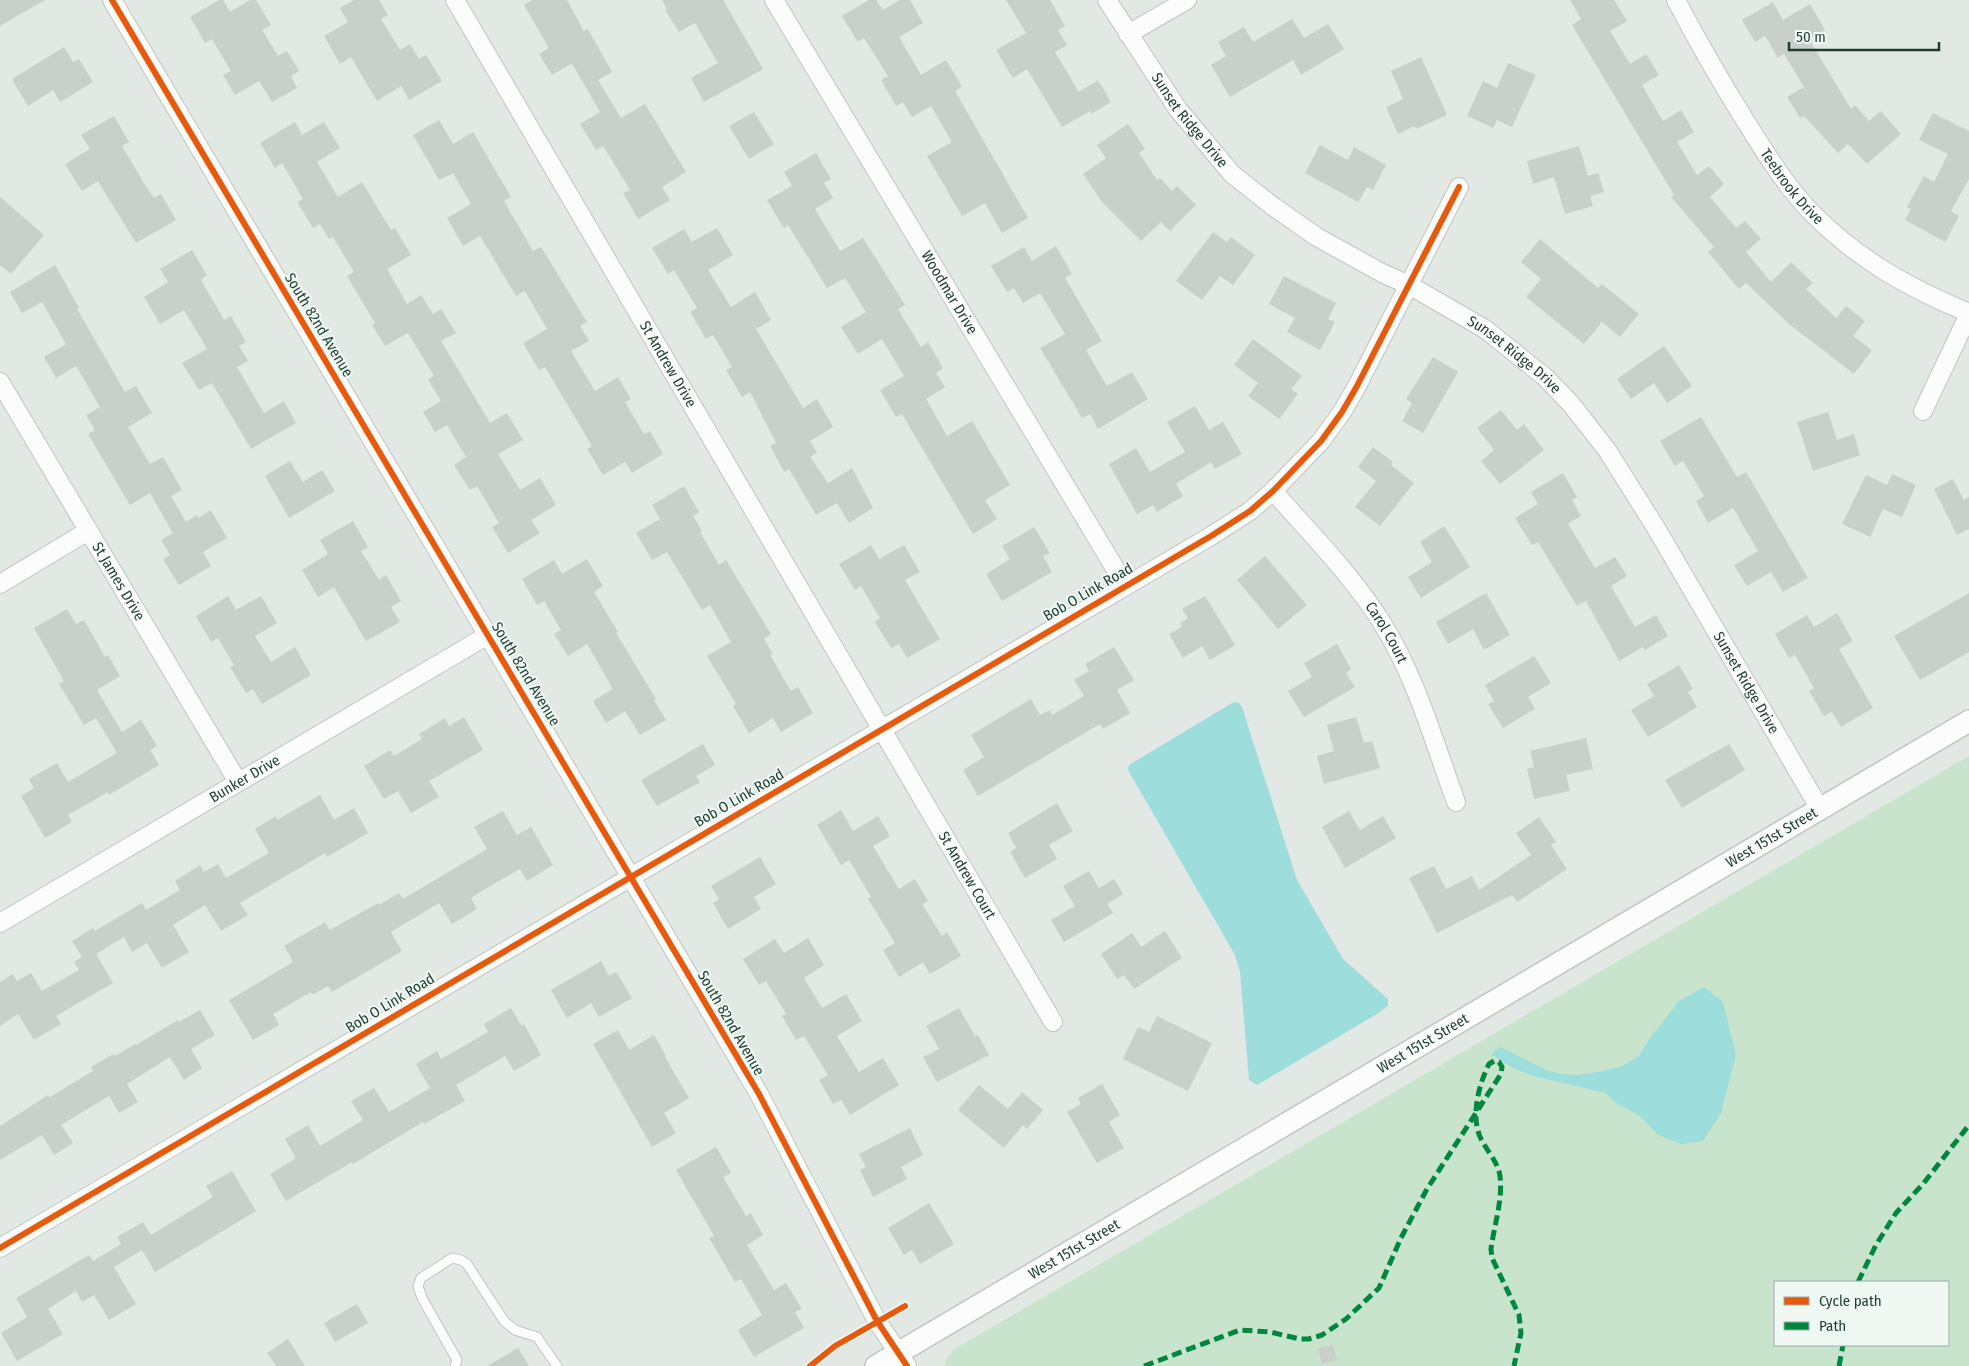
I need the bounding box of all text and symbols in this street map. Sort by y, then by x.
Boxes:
scale bar [1789,20,1939,52]
text: 50 m [1796,28,1826,46]
street label: Sunset Ridge Drive [1148,69,1232,171]
street label: Teebrook Drive [1756,145,1827,228]
street label: Woodmar Drive [917,247,981,338]
street label: South 82nd Avenue [281,270,357,380]
street label: Sunset Ridge Drive [1464,312,1565,397]
street label: St Andrew Drive [636,318,700,411]
street label: St James Drive [88,539,149,624]
street label: Bob O Link Road [1040,559,1136,625]
street label: Carol Court [1362,598,1412,666]
street label: South 82nd Avenue [488,619,564,729]
street label: Sunset Ridge Drive [1709,628,1783,737]
street label: Bunker Drive [206,751,283,806]
street label: Bob O Link Road [691,765,787,831]
street label: West 151st Street [1723,803,1821,871]
street label: St Andrew Court [934,828,1000,922]
street label: South 82nd Avenue [694,967,768,1079]
street label: Bob O Link Road [342,969,438,1037]
street label: West 151st Street [1374,1009,1472,1077]
street label: West 151st Street [1025,1215,1123,1283]
legend [1774,1281,1949,1346]
text: Cycle path [1819,1292,1882,1310]
text: Path [1819,1317,1846,1335]

